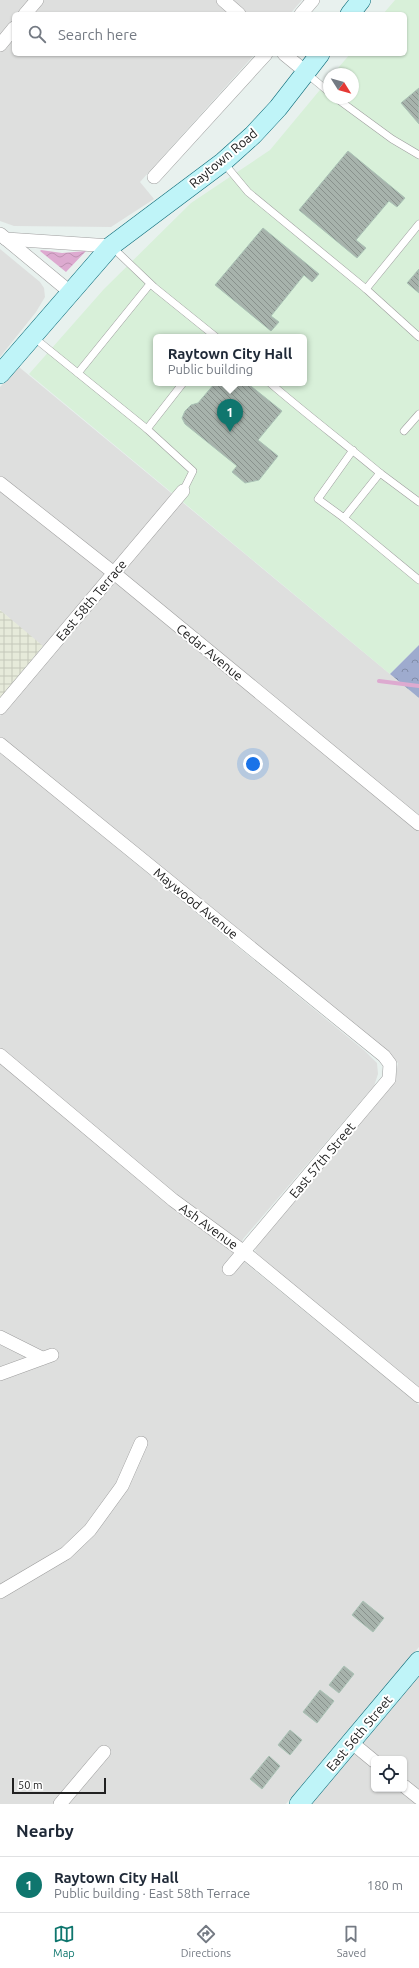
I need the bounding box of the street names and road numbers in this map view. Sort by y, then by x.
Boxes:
street label: Raytown Road [186,126,260,190]
street label: East 58th Terrace [53,557,129,643]
street label: Cedar Avenue [174,621,246,683]
street label: Maywood Avenue [151,865,241,941]
street label: East 57th Street [286,1119,358,1201]
street label: Ash Avenue [177,1200,241,1252]
street label: East 56th Street [323,1692,395,1774]

